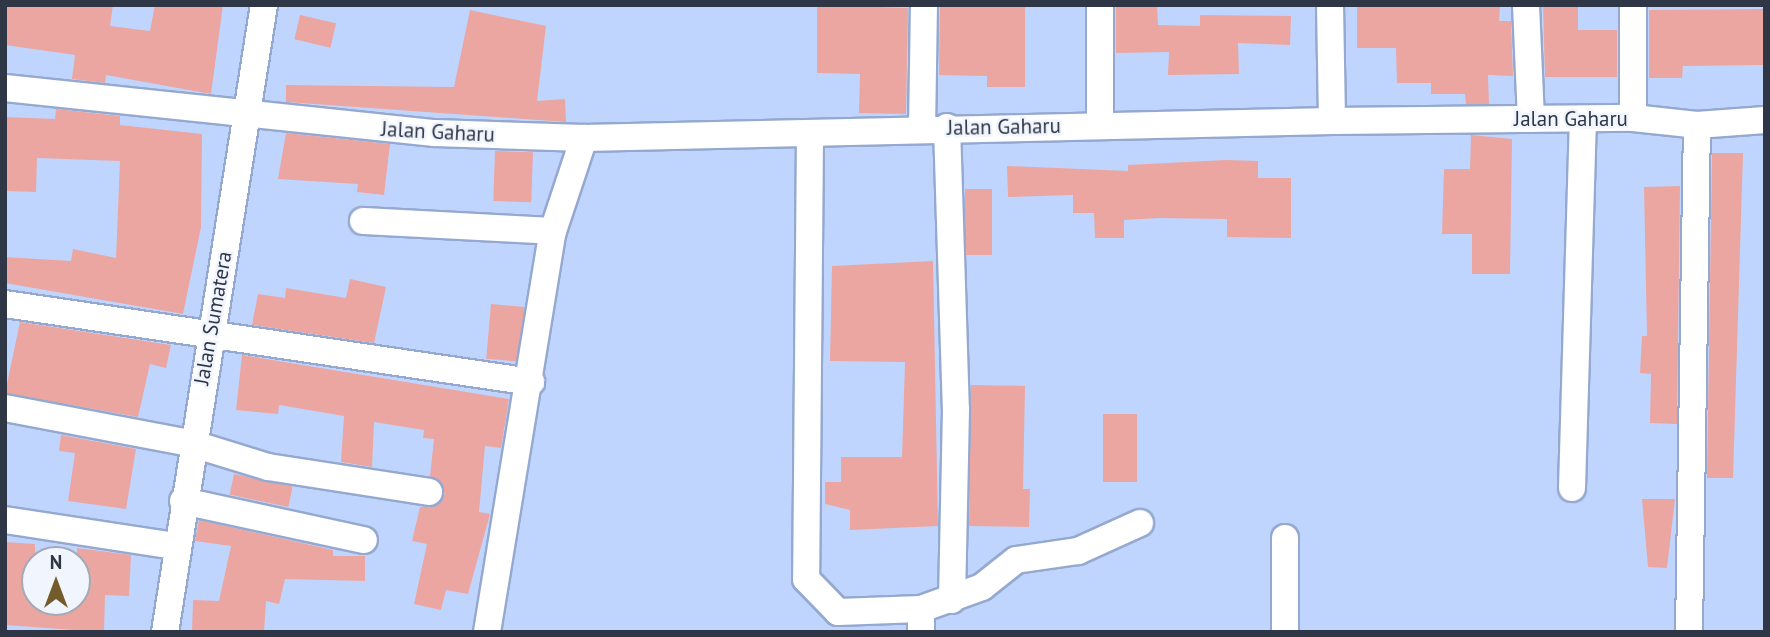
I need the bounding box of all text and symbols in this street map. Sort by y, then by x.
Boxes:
street label: Jalan Gaharu [1514,106,1628,132]
street label: Jalan Gaharu [947,113,1061,141]
street label: Jalan Gaharu [381,116,495,148]
street label: Jalan Sumatera [189,249,237,387]
north arrow [21,546,91,616]
text: N [50,550,62,574]

